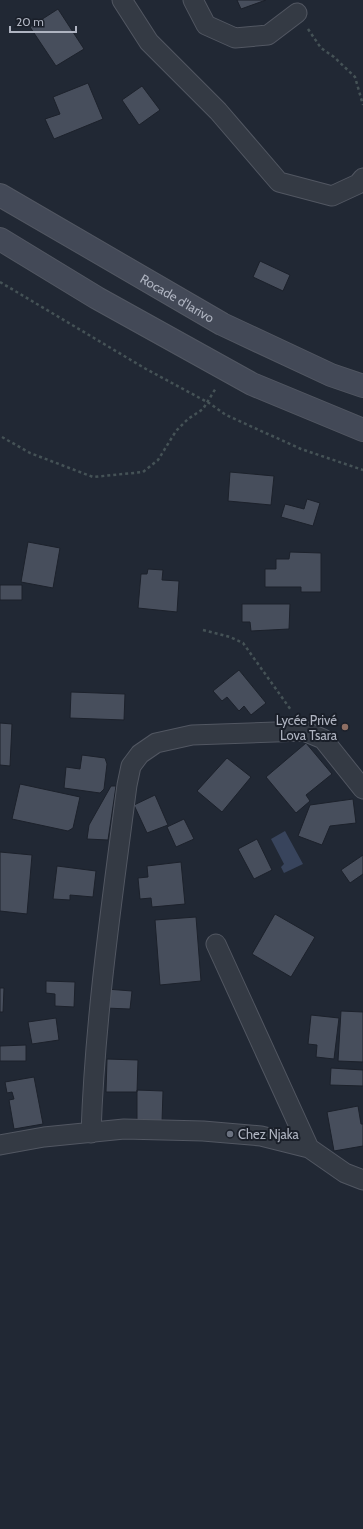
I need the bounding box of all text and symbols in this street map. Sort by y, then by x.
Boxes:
scale bar [10,8,76,34]
text: 20 m [16,14,44,29]
street label: Rocade d'Iarivo [137,270,217,326]
place label: Lycée Privé Lova Tsara [276,712,338,743]
marker: Lycée Privé Lova Tsara [340,722,350,732]
place label: Chez Njaka [238,1126,300,1143]
marker: Chez Njaka [225,1129,235,1139]

